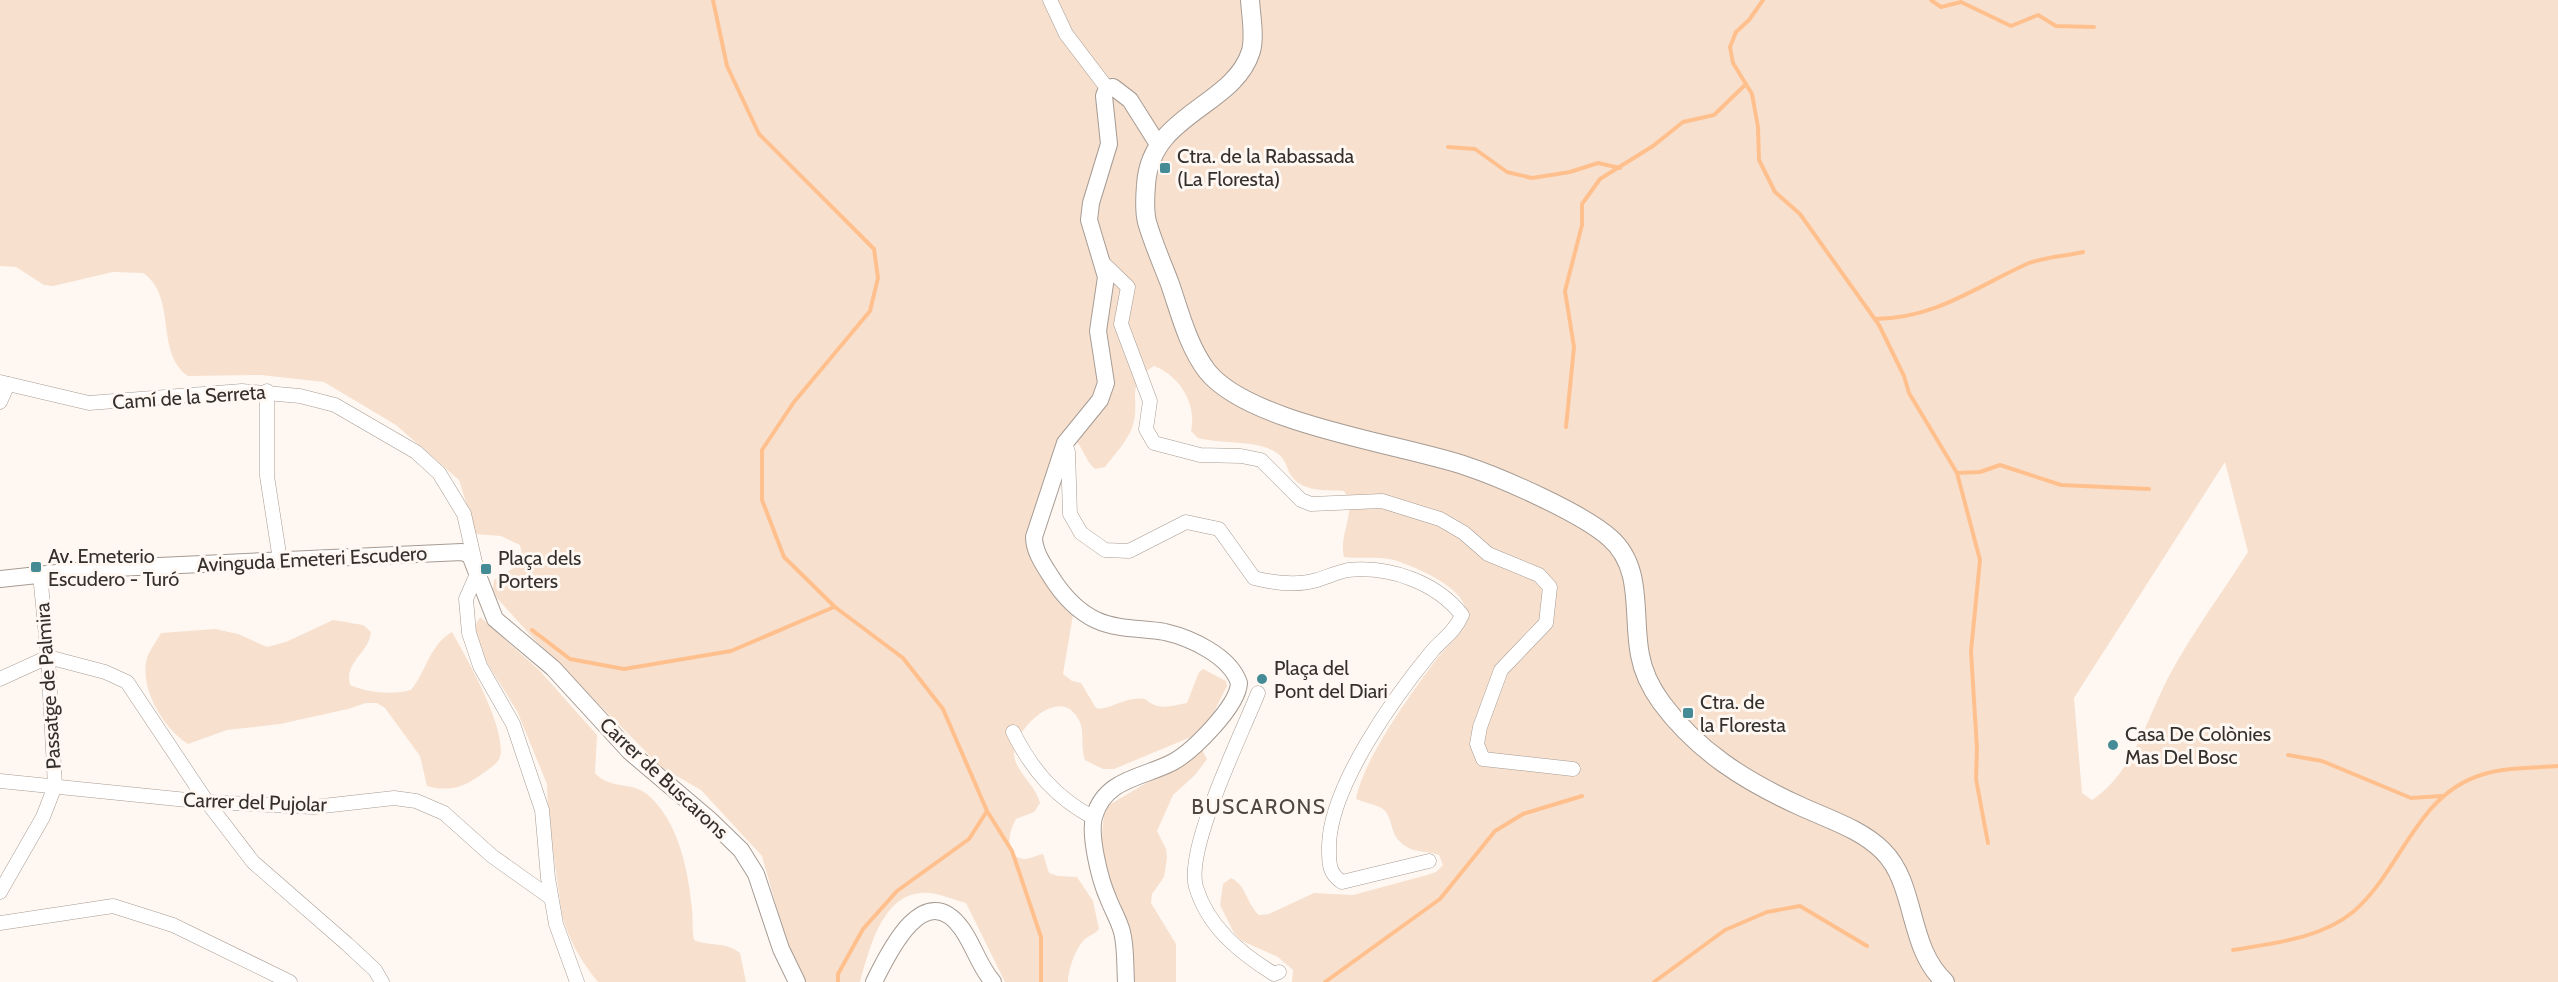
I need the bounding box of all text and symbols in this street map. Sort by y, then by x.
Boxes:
place label: Ctra. de la Rabassada (La Floresta) [1177,144,1355,191]
marker: Ctra. de la Rabassada (La Floresta) [1158,161,1172,175]
street label: Camí de la Serreta [111,380,267,414]
street label: Avinguda Emeteri Escudero [196,541,428,577]
place label: Av. Emeterio Escudero - Turó [48,544,179,591]
place label: Plaça dels Porters [498,546,581,593]
marker: Av. Emeterio Escudero - Turó [29,560,43,574]
marker: Plaça dels Porters [479,562,493,576]
street label: Passatge de Palmira [30,601,66,770]
place label: Plaça del Pont del Diari [1274,656,1388,703]
marker: Plaça del Pont del Diari [1255,672,1269,686]
place label: Ctra. de la Floresta [1700,690,1786,737]
marker: Ctra. de la Floresta [1681,706,1695,720]
street label: Carrer de Buscarons [595,712,733,844]
place label: Casa De Colònies Mas Del Bosc [2125,722,2271,769]
marker: Casa De Colònies Mas Del Bosc [2106,738,2120,752]
street label: Carrer del Pujolar [183,788,328,817]
district label: BUSCARONS [1191,794,1327,819]

